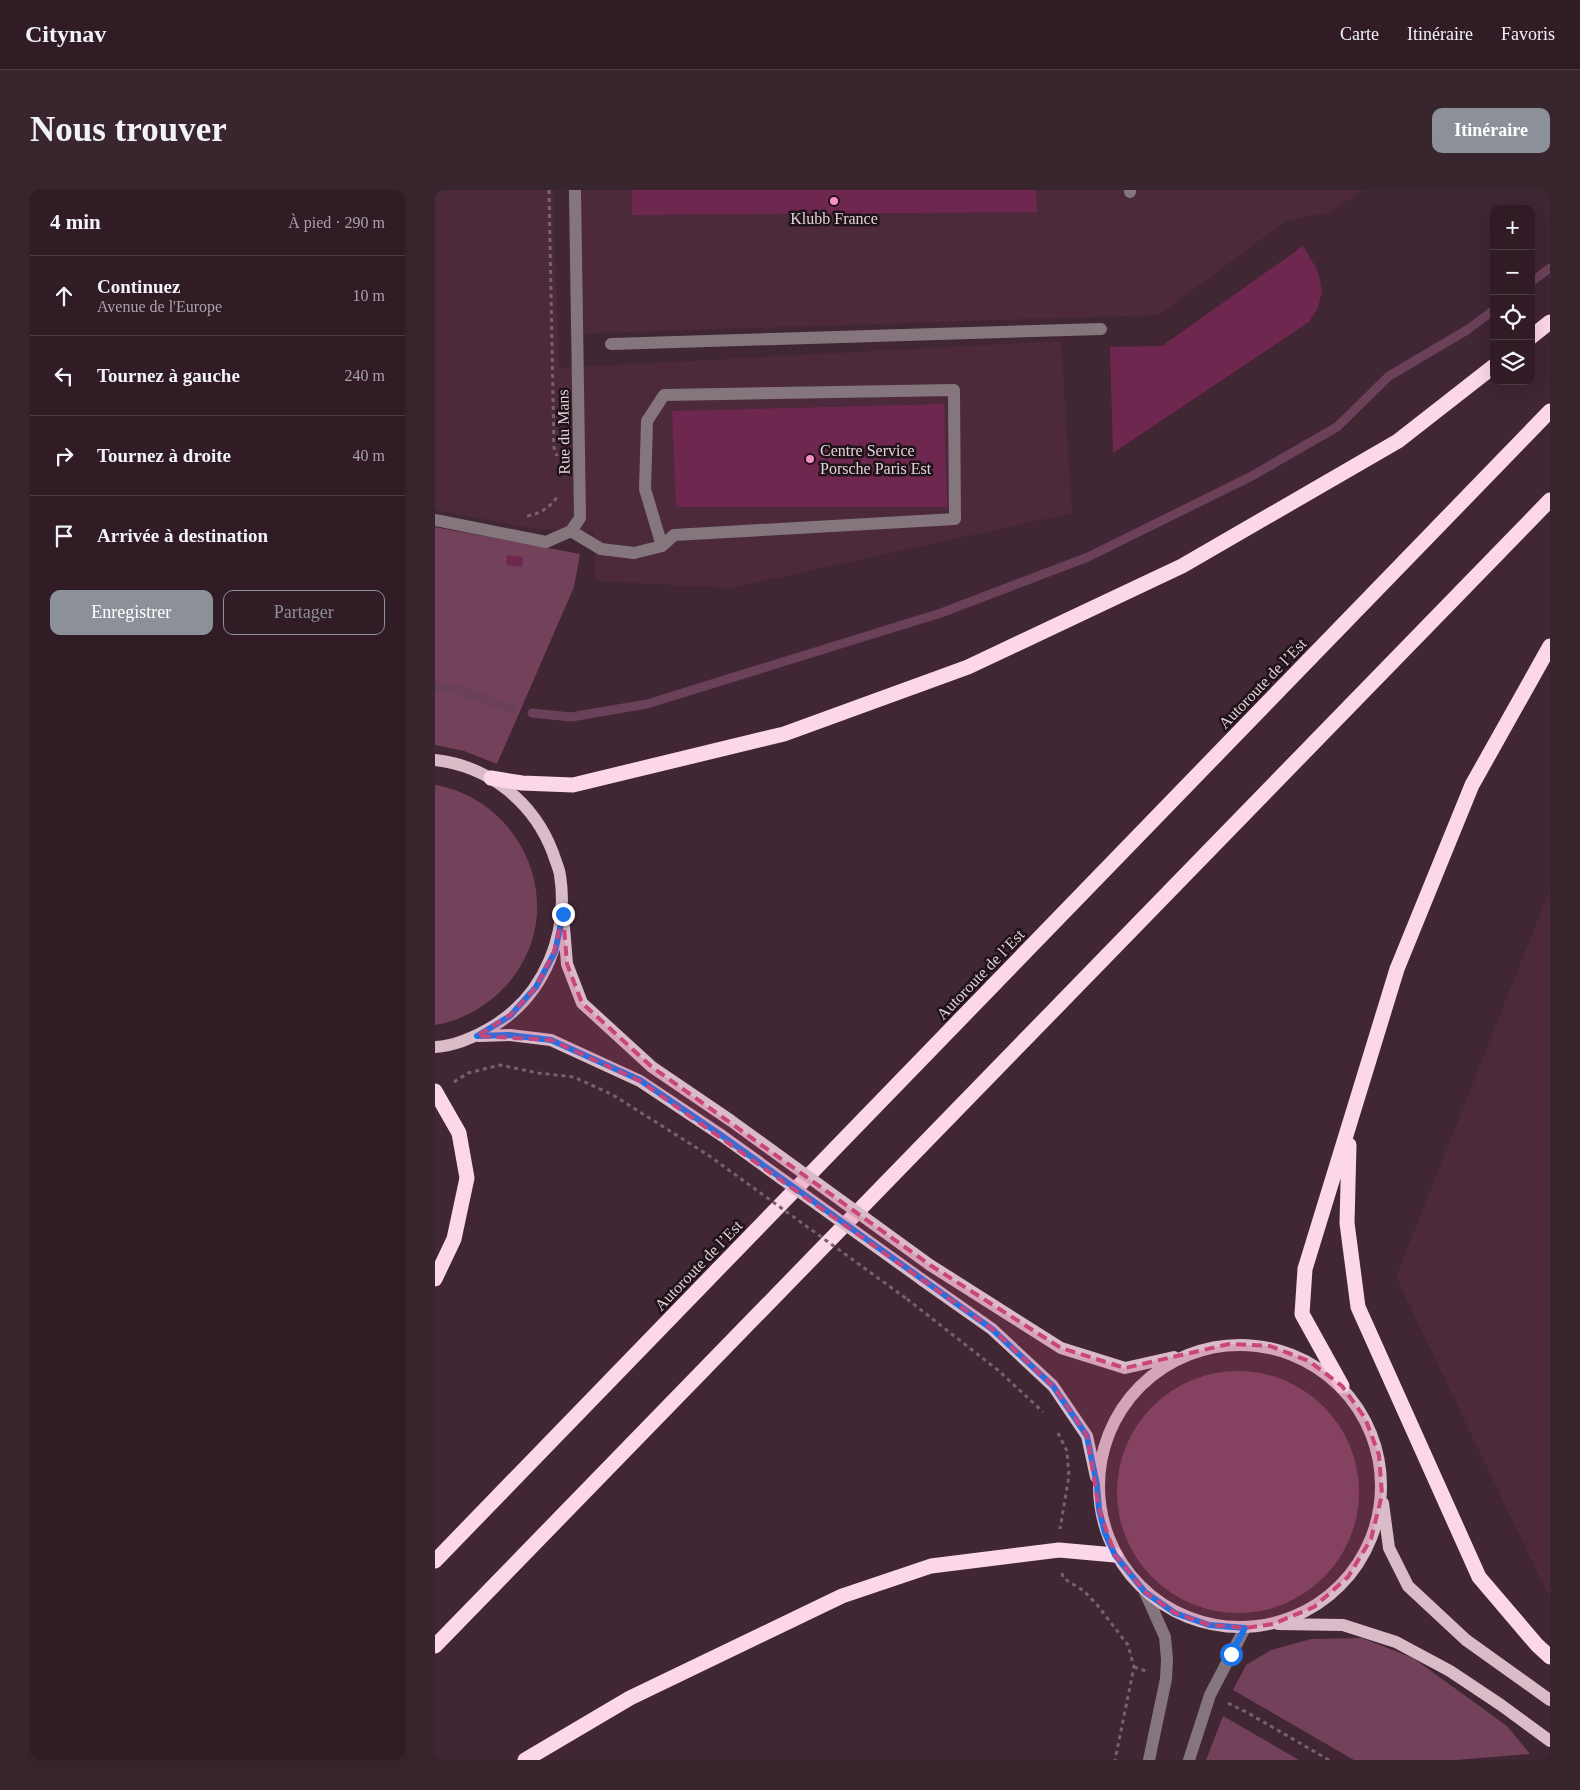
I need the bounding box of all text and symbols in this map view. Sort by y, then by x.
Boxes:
text: Citynav [25,21,106,47]
text: Carte [1340,24,1379,44]
text: Itinéraire [1407,24,1473,44]
text: Favoris [1501,24,1555,44]
button: Itinéraire [1432,108,1550,153]
text: Nous trouver [30,110,227,149]
marker: Klubb France [828,195,840,207]
map controls [1490,205,1535,385]
button: + [1490,205,1535,250]
text: 4 min [50,210,101,234]
place label: Klubb France [790,210,878,227]
text: À pied · 290 m [288,214,385,231]
button: − [1490,250,1535,295]
text: Continuez [97,276,180,297]
icon: ahead [50,282,78,310]
text: 10 m [353,287,385,304]
button: locate [1490,295,1535,340]
text: Avenue de l'Europe [97,298,222,315]
button: layers [1490,340,1535,385]
icon: left [50,362,78,390]
text: Tournez à gauche [97,365,240,386]
text: 240 m [345,367,385,384]
street label: Rue du Mans [554,389,573,475]
icon: right [50,442,78,470]
place label: Centre Service Porsche Paris Est [820,442,932,477]
text: Tournez à droite [97,445,231,466]
text: 40 m [353,447,385,464]
marker: Centre Service Porsche Paris Est [804,453,816,465]
icon: arrive [50,522,78,550]
text: Arrivée à destination [97,525,268,546]
button: Enregistrer [50,590,213,635]
button: Partager [223,590,385,635]
street label: Autoroute de l’Est [1215,635,1310,732]
route end [552,903,575,926]
street label: Autoroute de l’Est [933,926,1028,1023]
street label: Autoroute de l’Est [651,1217,746,1314]
route start [1220,1643,1243,1666]

